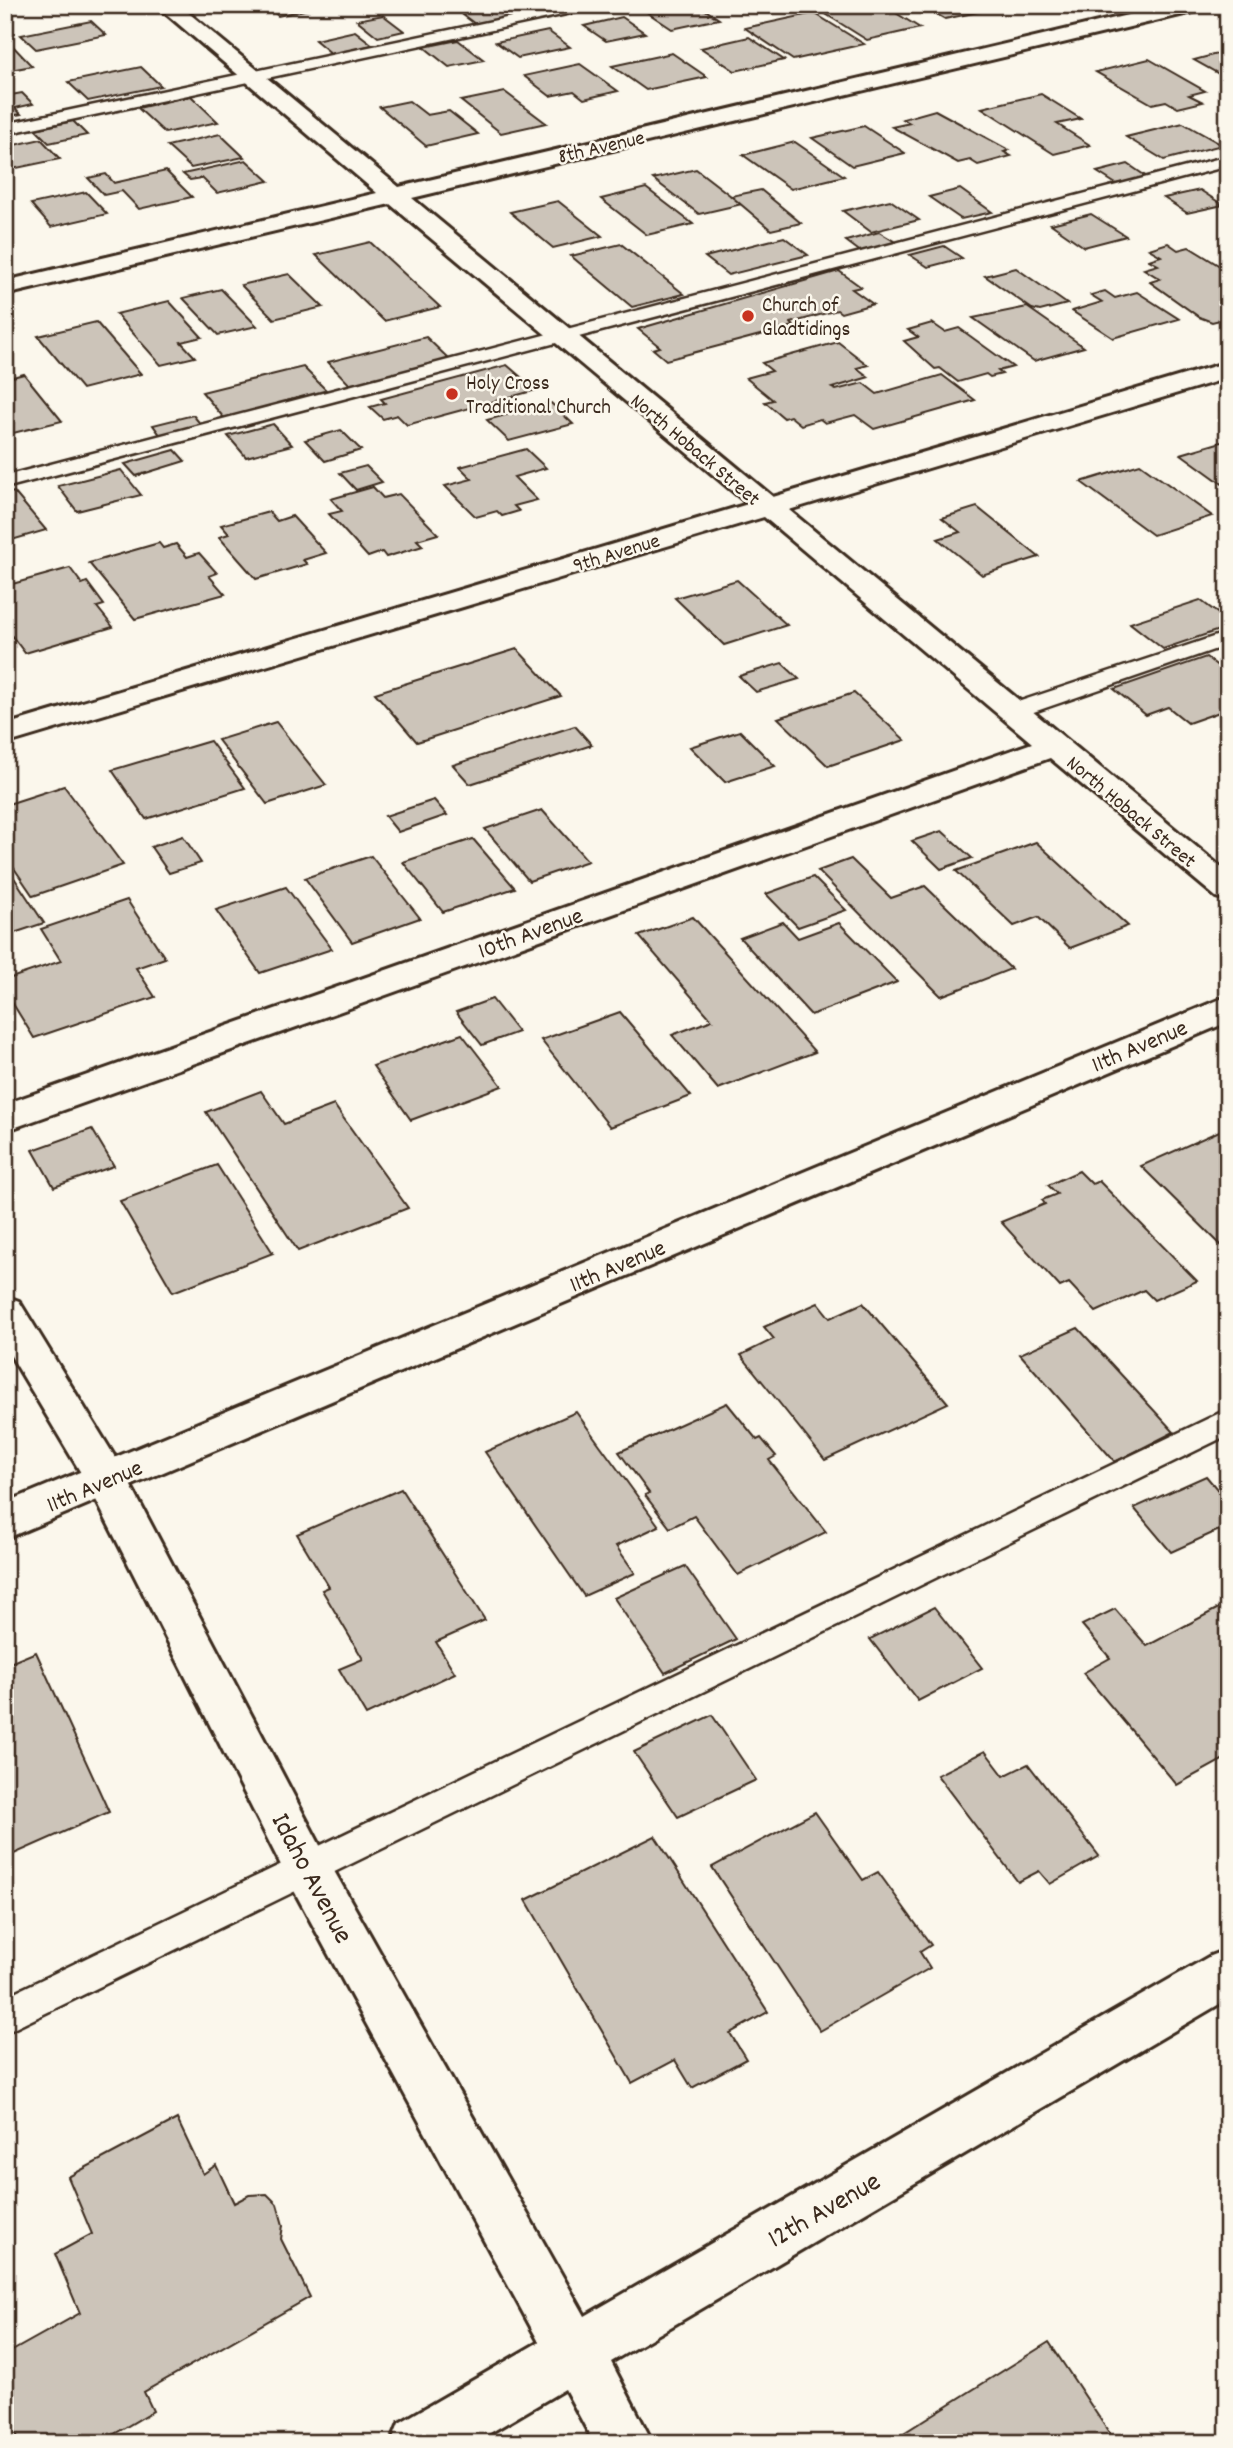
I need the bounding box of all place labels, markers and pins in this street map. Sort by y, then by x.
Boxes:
place label: Church of Gladtidings [762,292,850,346]
marker: Church of Gladtidings [740,308,756,324]
place label: Holy Cross Traditional Church [466,370,611,424]
marker: Holy Cross Traditional Church [444,386,460,402]

